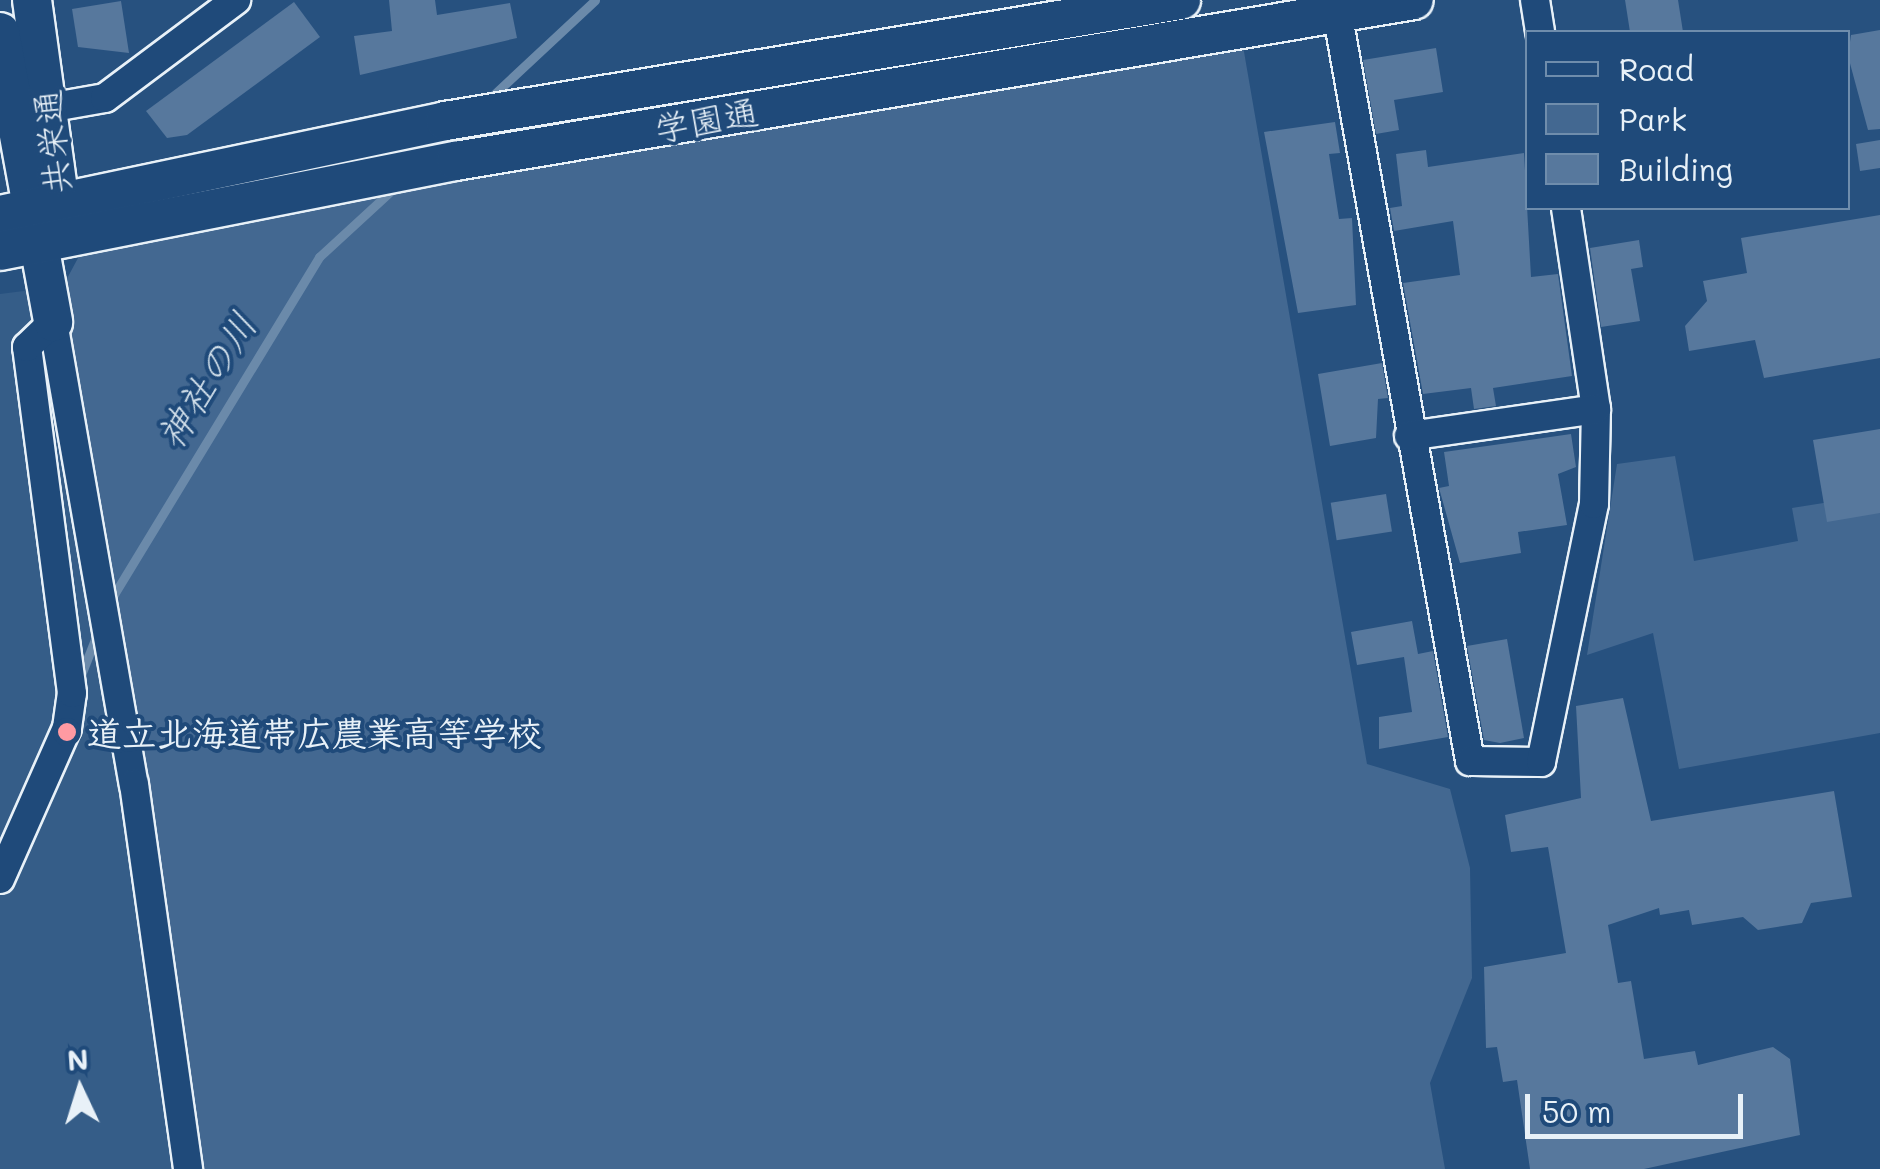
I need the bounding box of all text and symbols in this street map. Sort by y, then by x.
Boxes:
legend [1525,30,1850,210]
text: Road [1619,49,1694,89]
street label: 共栄通 [25,88,77,196]
street label: 学園通 [651,89,761,149]
text: Park [1619,99,1687,139]
text: Building [1619,149,1733,189]
water label: 神社の川 [146,303,266,457]
place label: 道立北海道帯広農業高等学校 [87,711,542,753]
marker: 道立北海道帯広農業高等学校 [56,721,78,743]
north arrow [30,1039,130,1139]
text: N [66,1040,90,1078]
scale bar [1530,1074,1748,1136]
text: 50 m [1542,1091,1612,1131]

